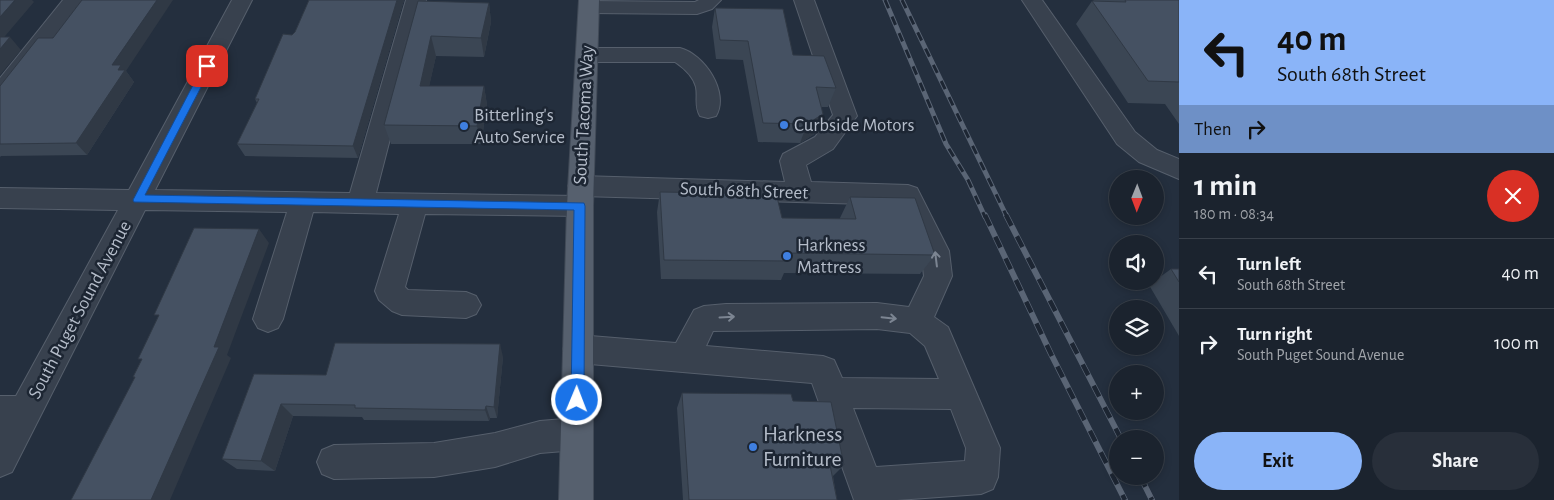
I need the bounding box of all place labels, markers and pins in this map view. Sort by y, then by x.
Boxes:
pin [186,45,228,87]
place label: Bitterling's Auto Service [474,106,565,147]
place label: Curbside Motors [794,116,914,135]
marker: Curbside Motors [778,119,790,131]
marker: Bitterling's Auto Service [458,120,470,132]
place label: Harkness Mattress [797,236,866,277]
marker: Harkness Mattress [781,250,793,262]
place label: Harkness Furniture [763,423,843,470]
marker: Harkness Furniture [747,441,759,453]

